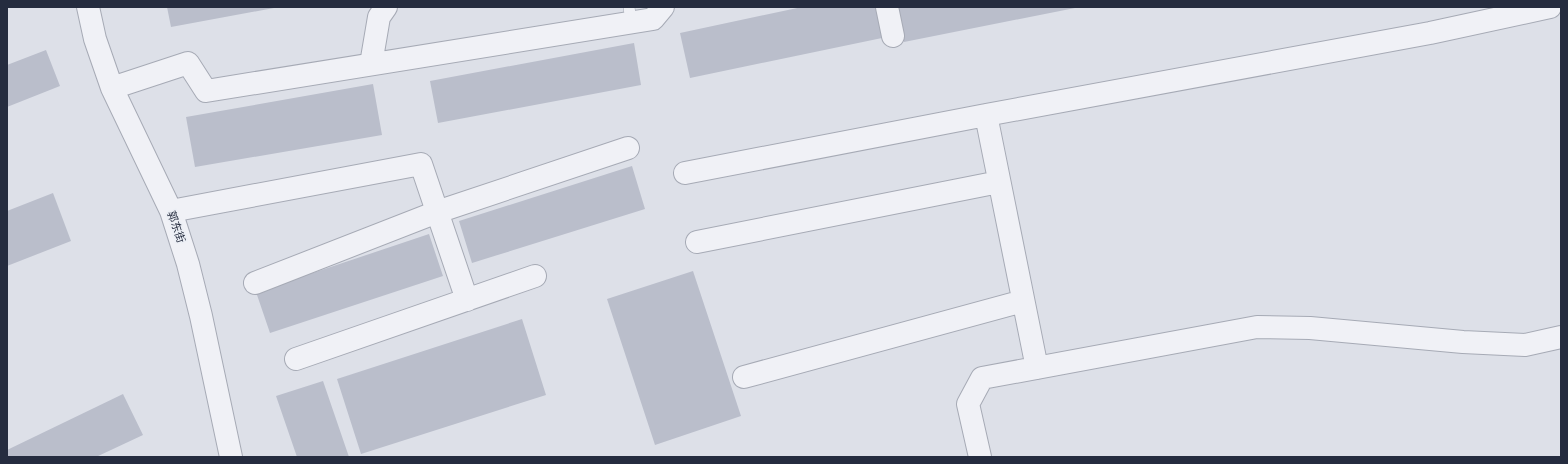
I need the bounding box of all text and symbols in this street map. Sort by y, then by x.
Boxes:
street label: 郭东街 [164,209,188,245]

